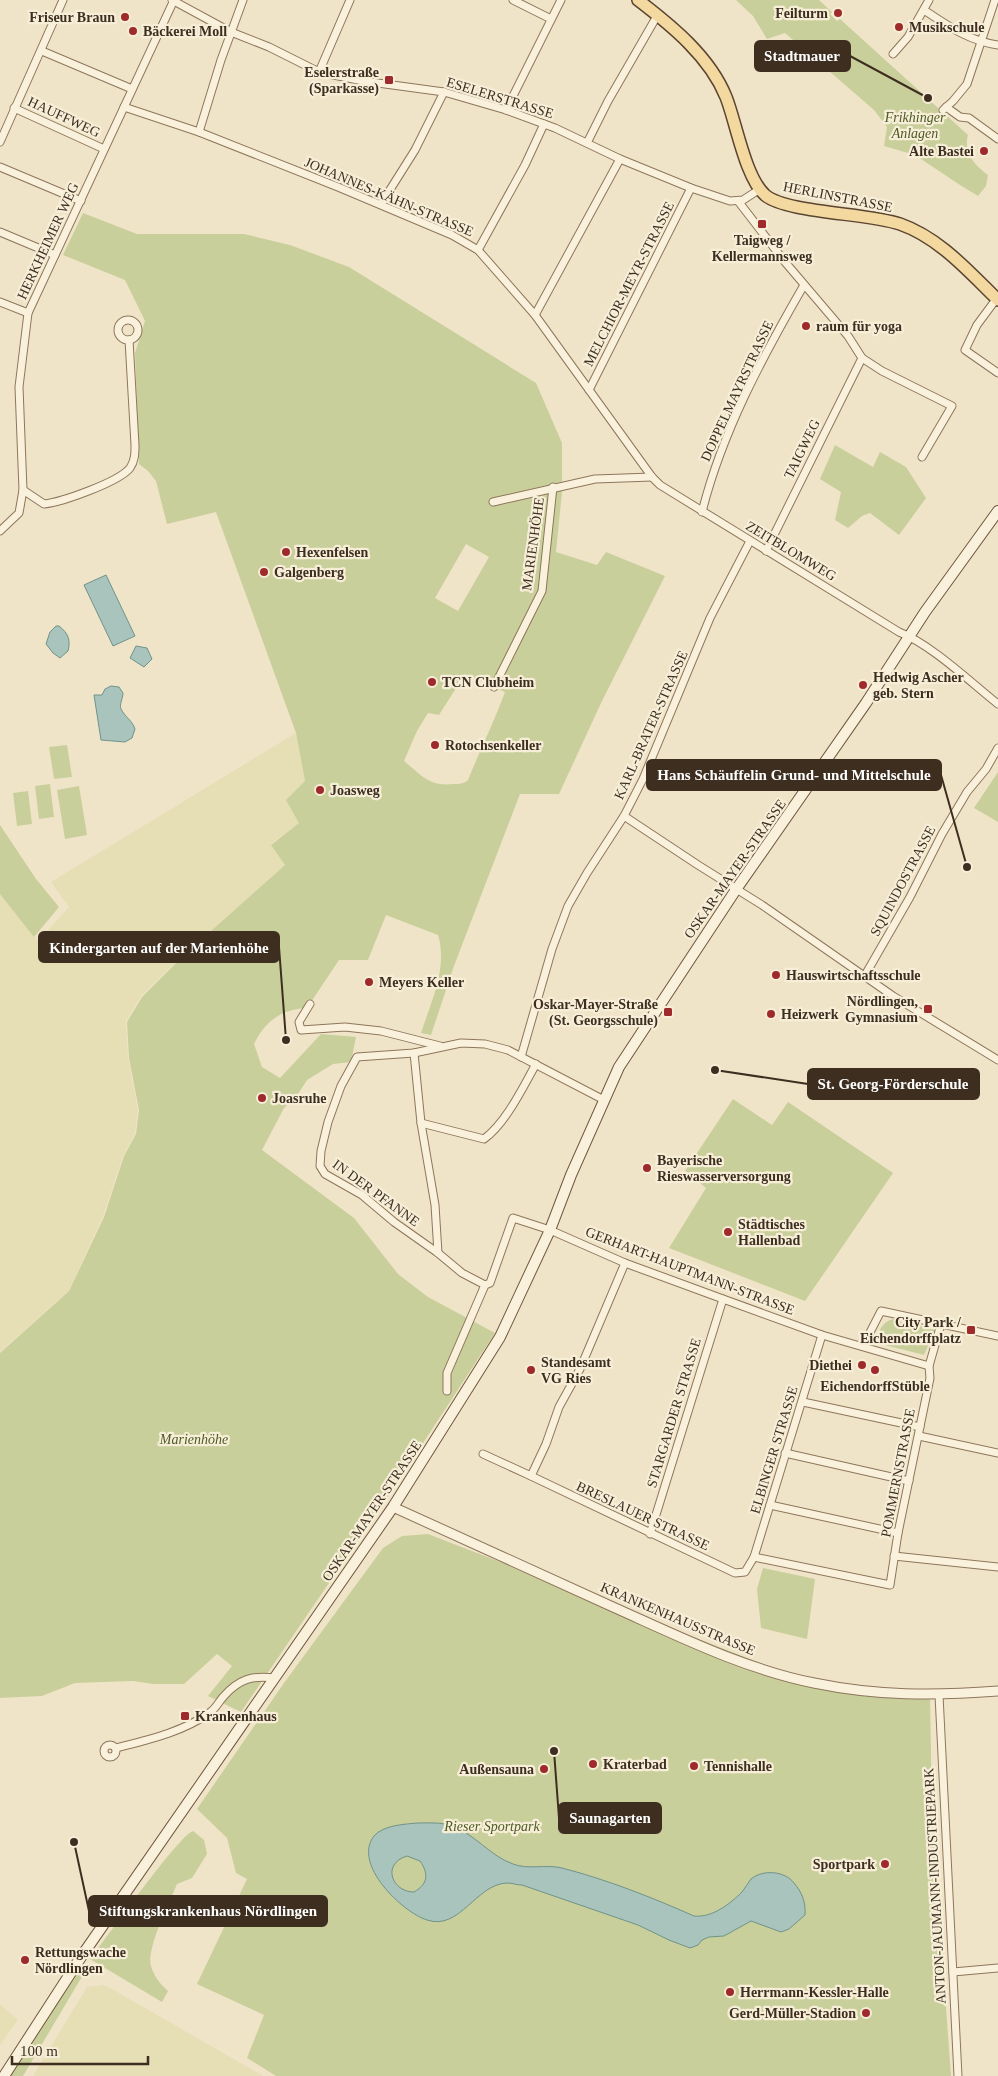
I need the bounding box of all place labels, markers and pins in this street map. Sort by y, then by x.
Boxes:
place label: Feilturm [775,6,828,21]
marker: Feilturm [832,7,844,19]
place label: Friseur Braun [29,10,115,25]
marker: Friseur Braun [119,11,131,23]
place label: Musikschule [909,20,984,35]
marker: Musikschule [893,21,905,33]
place label: Bäckerei Moll [143,24,227,39]
marker: Bäckerei Moll [127,25,139,37]
callout: Stadtmauer [755,41,850,71]
place label: Eselerstraße (Sparkasse) [304,65,379,97]
marker: Eselerstraße (Sparkasse) [383,74,395,86]
place label: Alte Bastei [909,144,974,159]
marker: Alte Bastei [978,145,990,157]
marker: Taigweg / Kellermannsweg [756,218,768,230]
place label: Taigweg / Kellermannsweg [712,233,812,264]
place label: raum für yoga [816,319,902,334]
marker: raum für yoga [800,320,812,332]
place label: Hexenfelsen [296,545,369,560]
marker: Hexenfelsen [280,546,292,558]
place label: Galgenberg [274,565,344,580]
marker: Galgenberg [258,566,270,578]
place label: Hedwig Ascher geb. Stern [873,670,964,701]
place label: TCN Clubheim [442,675,535,690]
marker: TCN Clubheim [426,676,438,688]
marker: Hedwig Ascher geb. Stern [857,679,869,691]
place label: Rotochsenkeller [445,738,541,753]
marker: Rotochsenkeller [429,739,441,751]
callout: Hans Schäuffelin Grund- und Mittelschule [647,760,941,790]
place label: Joasweg [330,783,380,798]
marker: Joasweg [314,784,326,796]
callout: Kindergarten auf der Marienhöhe [39,932,279,962]
place label: Hauswirtschaftsschule [786,968,921,983]
marker: Hauswirtschaftsschule [770,969,782,981]
place label: Meyers Keller [379,975,464,990]
marker: Meyers Keller [363,976,375,988]
place label: Nördlingen, Gymnasium [845,994,918,1025]
place label: Oskar-Mayer-Straße (St. Georgsschule) [533,997,658,1029]
marker: Nördlingen, Gymnasium [922,1003,934,1015]
marker: Oskar-Mayer-Straße (St. Georgsschule) [662,1006,674,1018]
place label: Heizwerk [781,1007,839,1022]
marker: Heizwerk [765,1008,777,1020]
callout: St. Georg-Förderschule [808,1069,979,1099]
place label: Joasruhe [272,1091,326,1106]
marker: Joasruhe [256,1092,268,1104]
place label: Bayerische Rieswasserversorgung [657,1153,791,1184]
marker: Bayerische Rieswasserversorgung [641,1162,653,1174]
place label: Städtisches Hallenbad [738,1217,805,1248]
marker: Städtisches Hallenbad [722,1226,734,1238]
place label: City Park / Eichendorffplatz [860,1315,962,1346]
marker: City Park / Eichendorffplatz [965,1324,977,1336]
place label: Standesamt VG Ries [541,1355,611,1386]
place label: Diethei [809,1358,852,1373]
marker: Diethei [856,1359,868,1371]
marker: Standesamt VG Ries [525,1364,537,1376]
marker: EichendorffStüble [869,1364,881,1376]
place label: EichendorffStüble [820,1379,930,1394]
place label: Krankenhaus [195,1709,277,1724]
marker: Krankenhaus [179,1710,191,1722]
place label: Kraterbad [603,1757,667,1772]
marker: Kraterbad [587,1758,599,1770]
place label: Tennishalle [704,1759,772,1774]
marker: Tennishalle [688,1760,700,1772]
place label: Außensauna [459,1762,534,1777]
marker: Außensauna [538,1763,550,1775]
callout: Saunagarten [559,1803,661,1833]
place label: Sportpark [813,1857,875,1872]
marker: Sportpark [879,1858,891,1870]
callout: Stiftungskrankenhaus Nördlingen [89,1896,327,1926]
place label: Rettungswache Nördlingen [35,1945,126,1976]
marker: Rettungswache Nördlingen [19,1954,31,1966]
place label: Herrmann-Kessler-Halle [740,1985,889,2000]
marker: Herrmann-Kessler-Halle [724,1986,736,1998]
place label: Gerd-Müller-Stadion [729,2006,856,2021]
marker: Gerd-Müller-Stadion [860,2007,872,2019]

